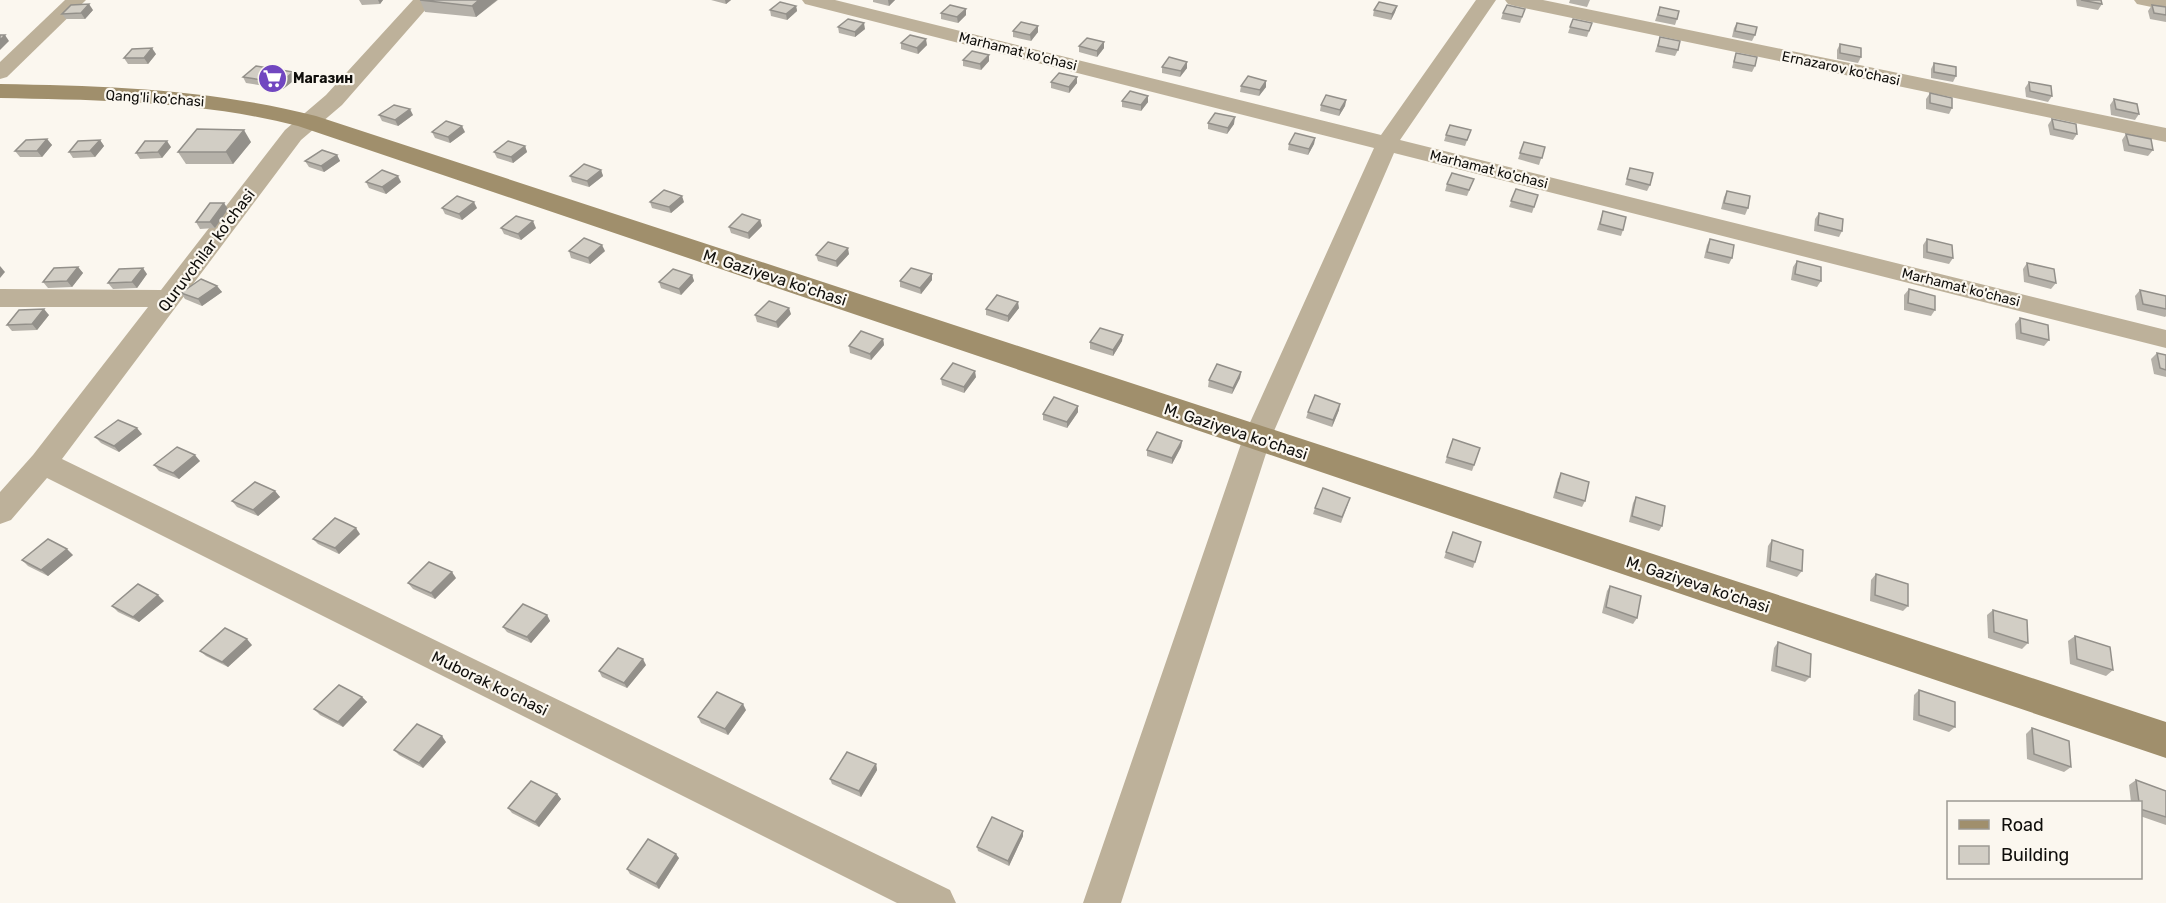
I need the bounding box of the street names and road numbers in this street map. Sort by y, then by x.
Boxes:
street label: Marhamat ko'chasi [957,29,1079,74]
street label: Ernazarov ko'chasi [1780,48,1902,89]
street label: Qang'li ko'chasi [105,87,205,110]
street label: Marhamat ko'chasi [1428,147,1550,192]
street label: Quruvchilar ko'chasi [154,185,259,315]
street label: M. Gaziyeva ko'chasi [701,245,849,310]
street label: Marhamat ko'chasi [1900,265,2022,310]
street label: M. Gaziyeva ko'chasi [1162,399,1310,464]
street label: M. Gaziyeva ko'chasi [1624,552,1772,617]
street label: Muborak ko'chasi [429,647,551,720]

